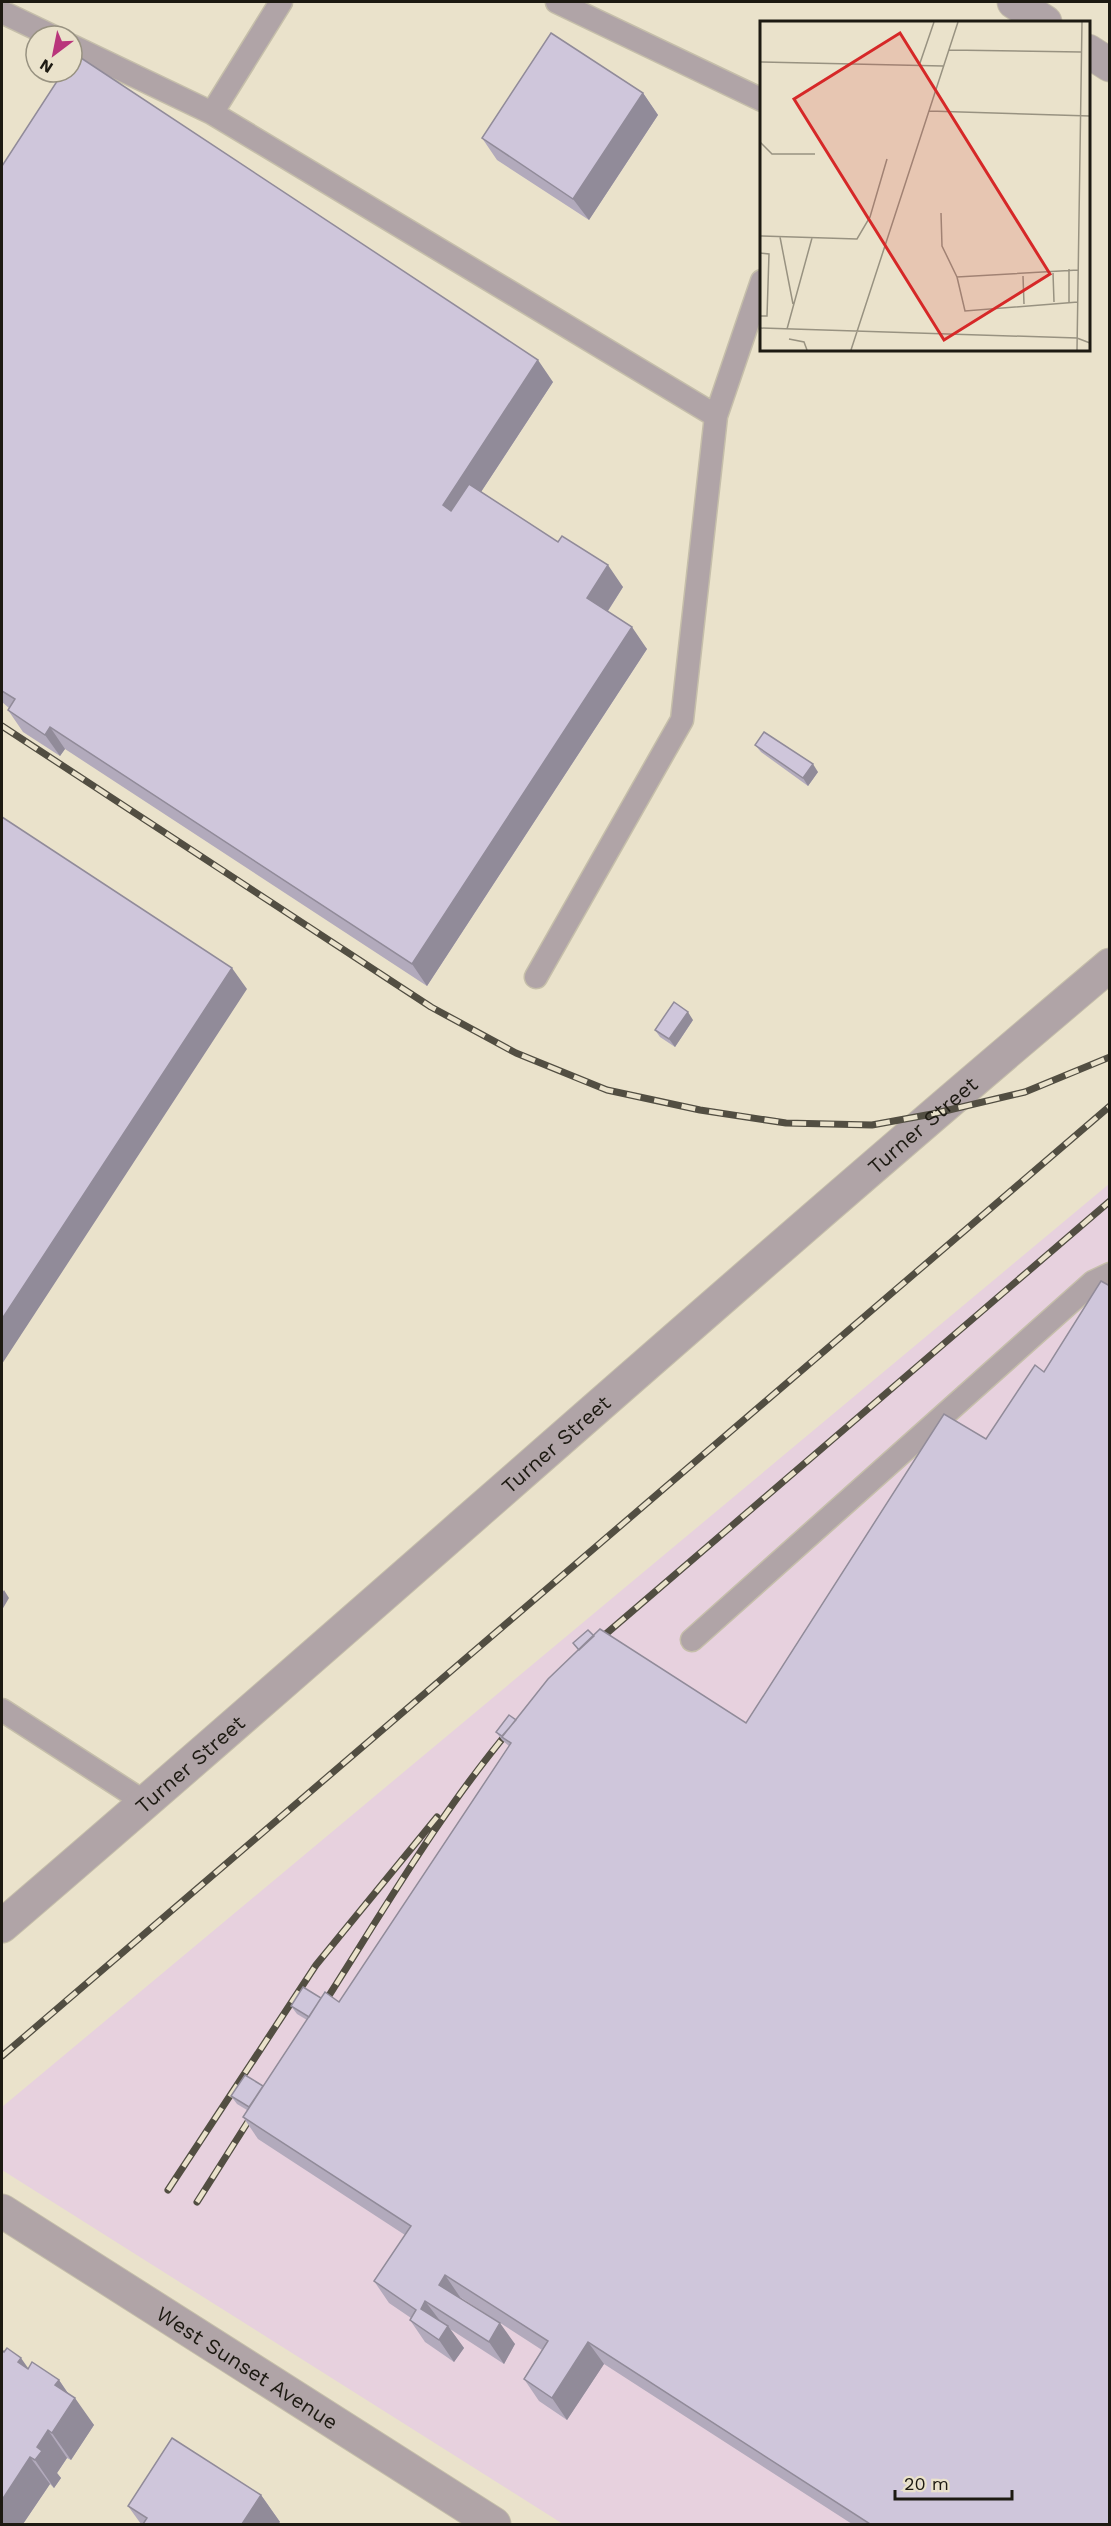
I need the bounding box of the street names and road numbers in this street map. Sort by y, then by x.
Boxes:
street label: Turner Street [862,1071,982,1179]
street label: Turner Street [496,1389,615,1498]
street label: Turner Street [130,1710,250,1818]
street label: West Sunset Avenue [152,2300,343,2434]

